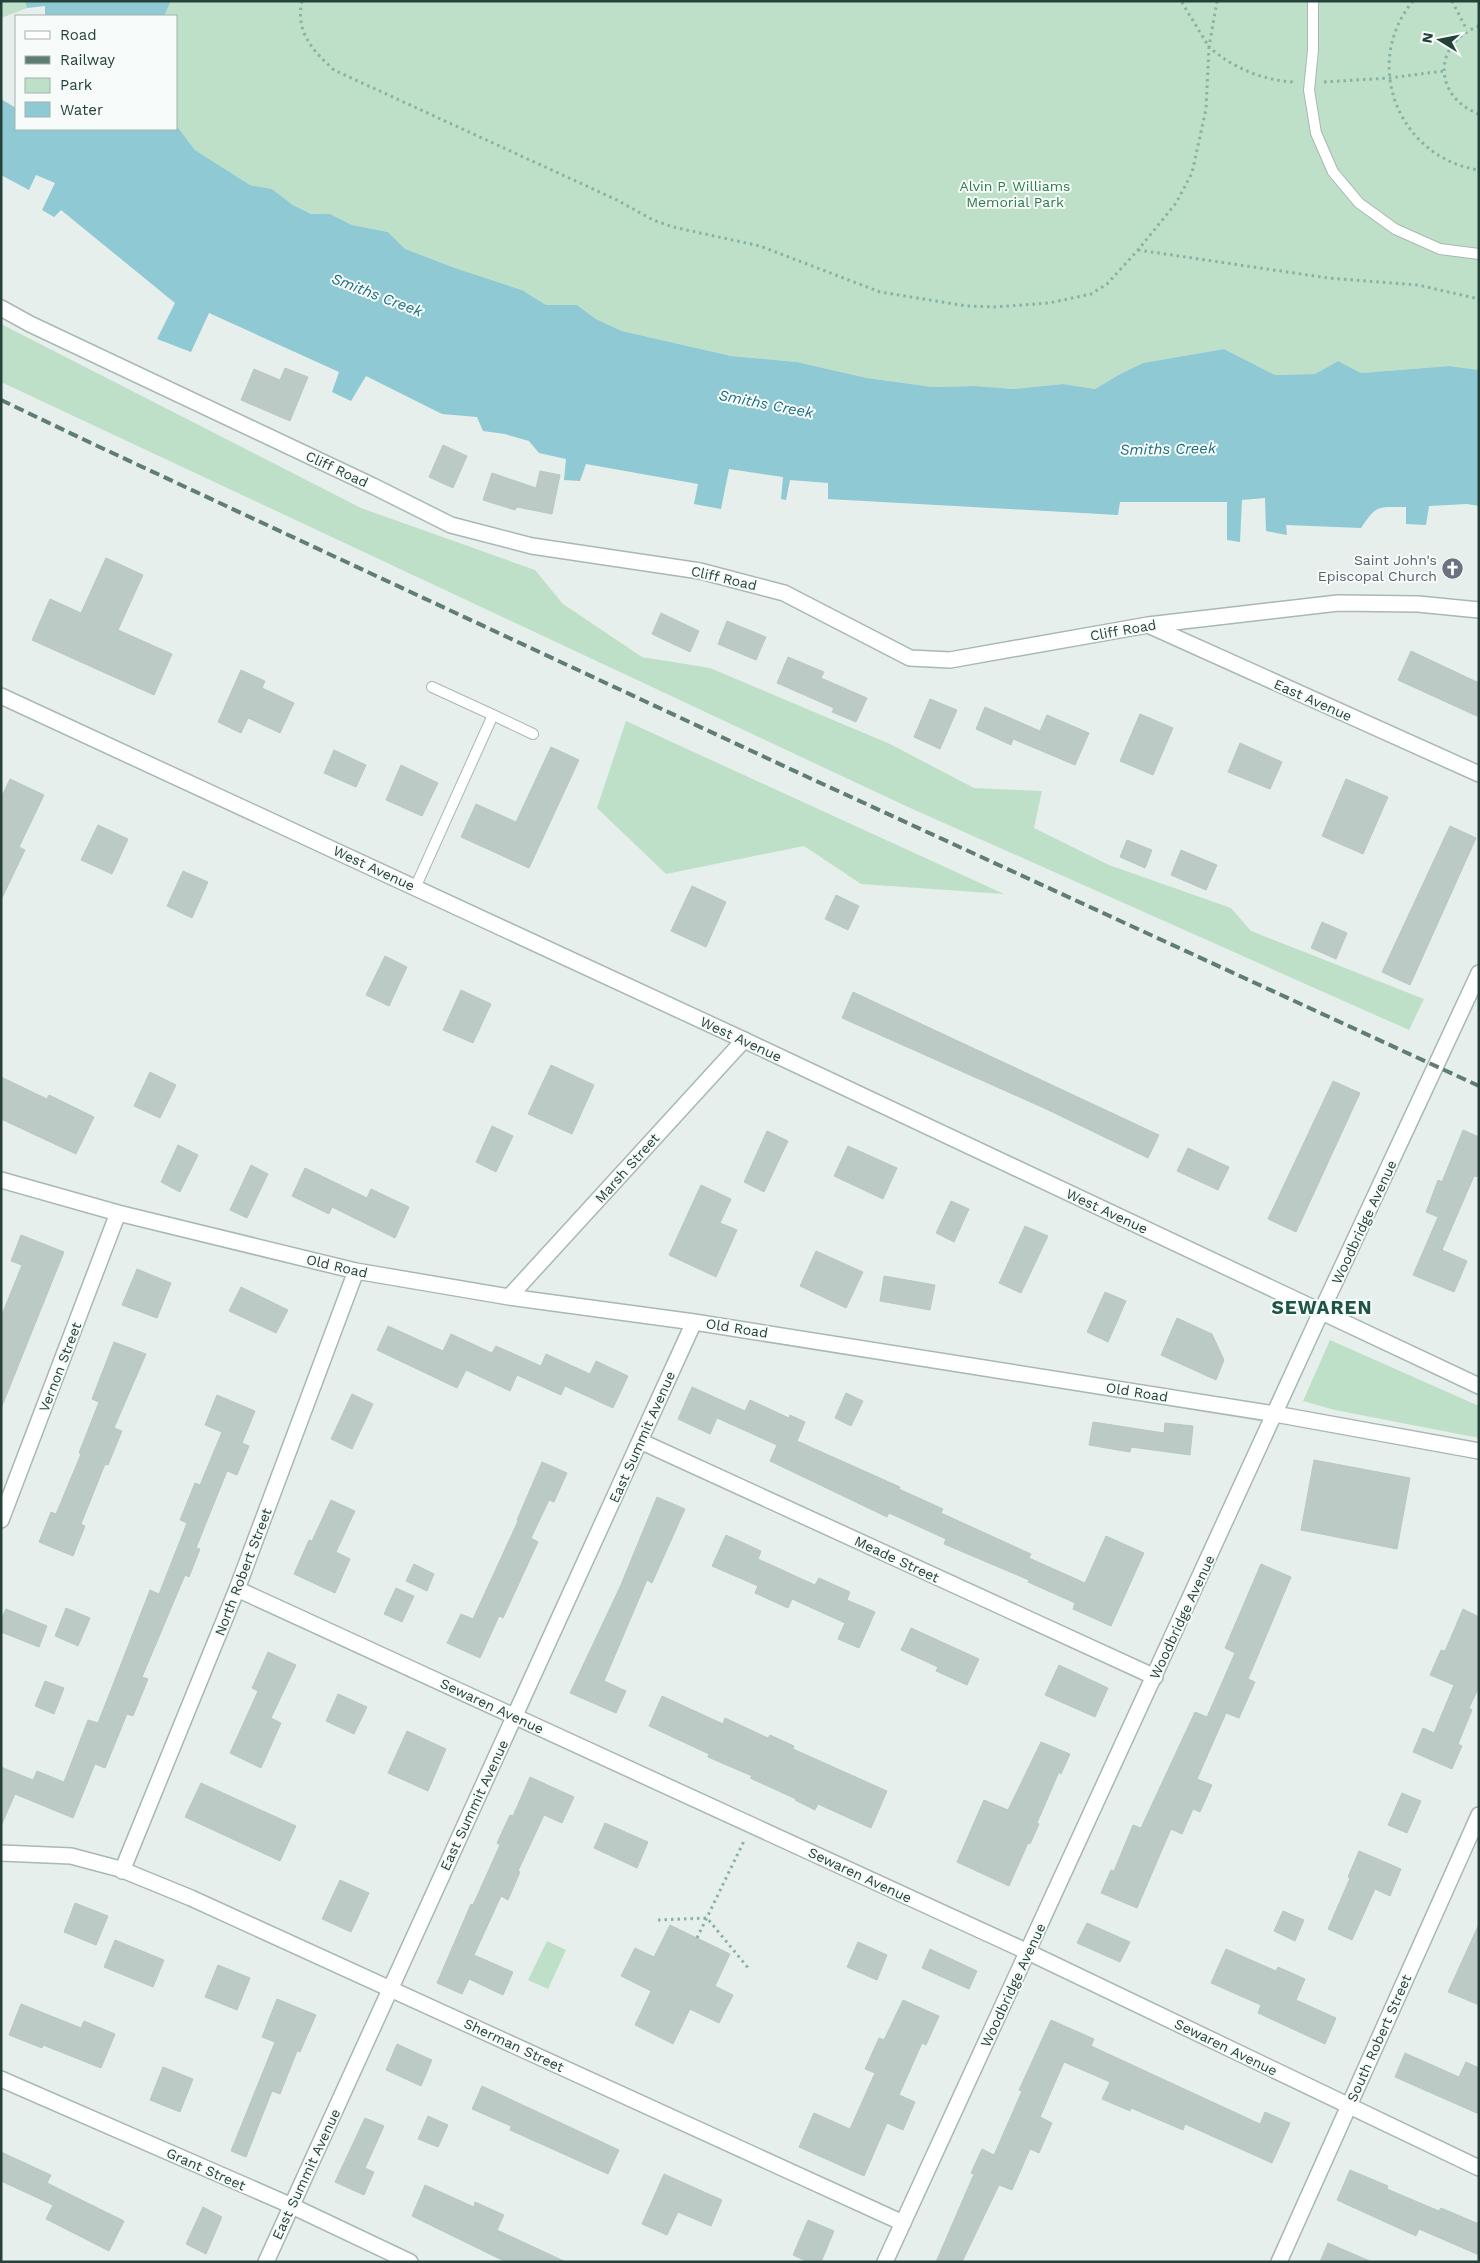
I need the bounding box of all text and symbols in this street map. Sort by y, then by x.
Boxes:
legend [15,15,178,130]
north arrow [1415,15,1465,65]
text: Road [60,26,97,44]
text: N [1418,31,1436,44]
text: Railway [60,51,115,69]
text: Park [60,76,93,94]
text: Water [60,101,103,119]
park label: Alvin P. Williams Memorial Park [960,178,1070,210]
water label: Smiths Creek [329,269,426,321]
water label: Smiths Creek [717,386,816,422]
water label: Smiths Creek [1120,439,1217,459]
street label: Cliff Road [303,448,371,490]
place label: Saint John's Episcopal Church [1318,552,1437,584]
church icon: Saint John's Episcopal Church [1441,556,1465,580]
street label: Cliff Road [690,563,758,593]
street label: Cliff Road [1089,616,1157,644]
street label: East Avenue [1271,676,1355,724]
street label: West Avenue [331,842,417,894]
street label: West Avenue [698,1013,784,1065]
street label: Marsh Street [592,1130,663,1206]
street label: Woodbridge Avenue [1328,1158,1400,1286]
street label: West Avenue [1064,1185,1150,1237]
street label: Old Road [305,1251,369,1281]
district label: SEWAREN [1271,1296,1373,1319]
street label: Old Road [705,1315,769,1341]
street label: Vernon Street [36,1320,85,1414]
street label: East Summit Avenue [606,1369,678,1505]
street label: Old Road [1105,1379,1169,1405]
street label: North Robert Street [211,1506,275,1638]
street label: Meade Street [852,1532,942,1586]
street label: Woodbridge Avenue [1146,1553,1218,1681]
street label: Sewaren Avenue [438,1675,546,1737]
street label: East Summit Avenue [437,1737,511,1873]
street label: Sewaren Avenue [806,1844,914,1906]
street label: Woodbridge Avenue [977,1921,1049,2049]
street label: South Robert Street [1344,1972,1414,2104]
street label: Sherman Street [462,2015,567,2075]
street label: Sewaren Avenue [1172,2015,1280,2079]
street label: East Summit Avenue [269,2106,343,2242]
street label: Grant Street [164,2144,248,2194]

